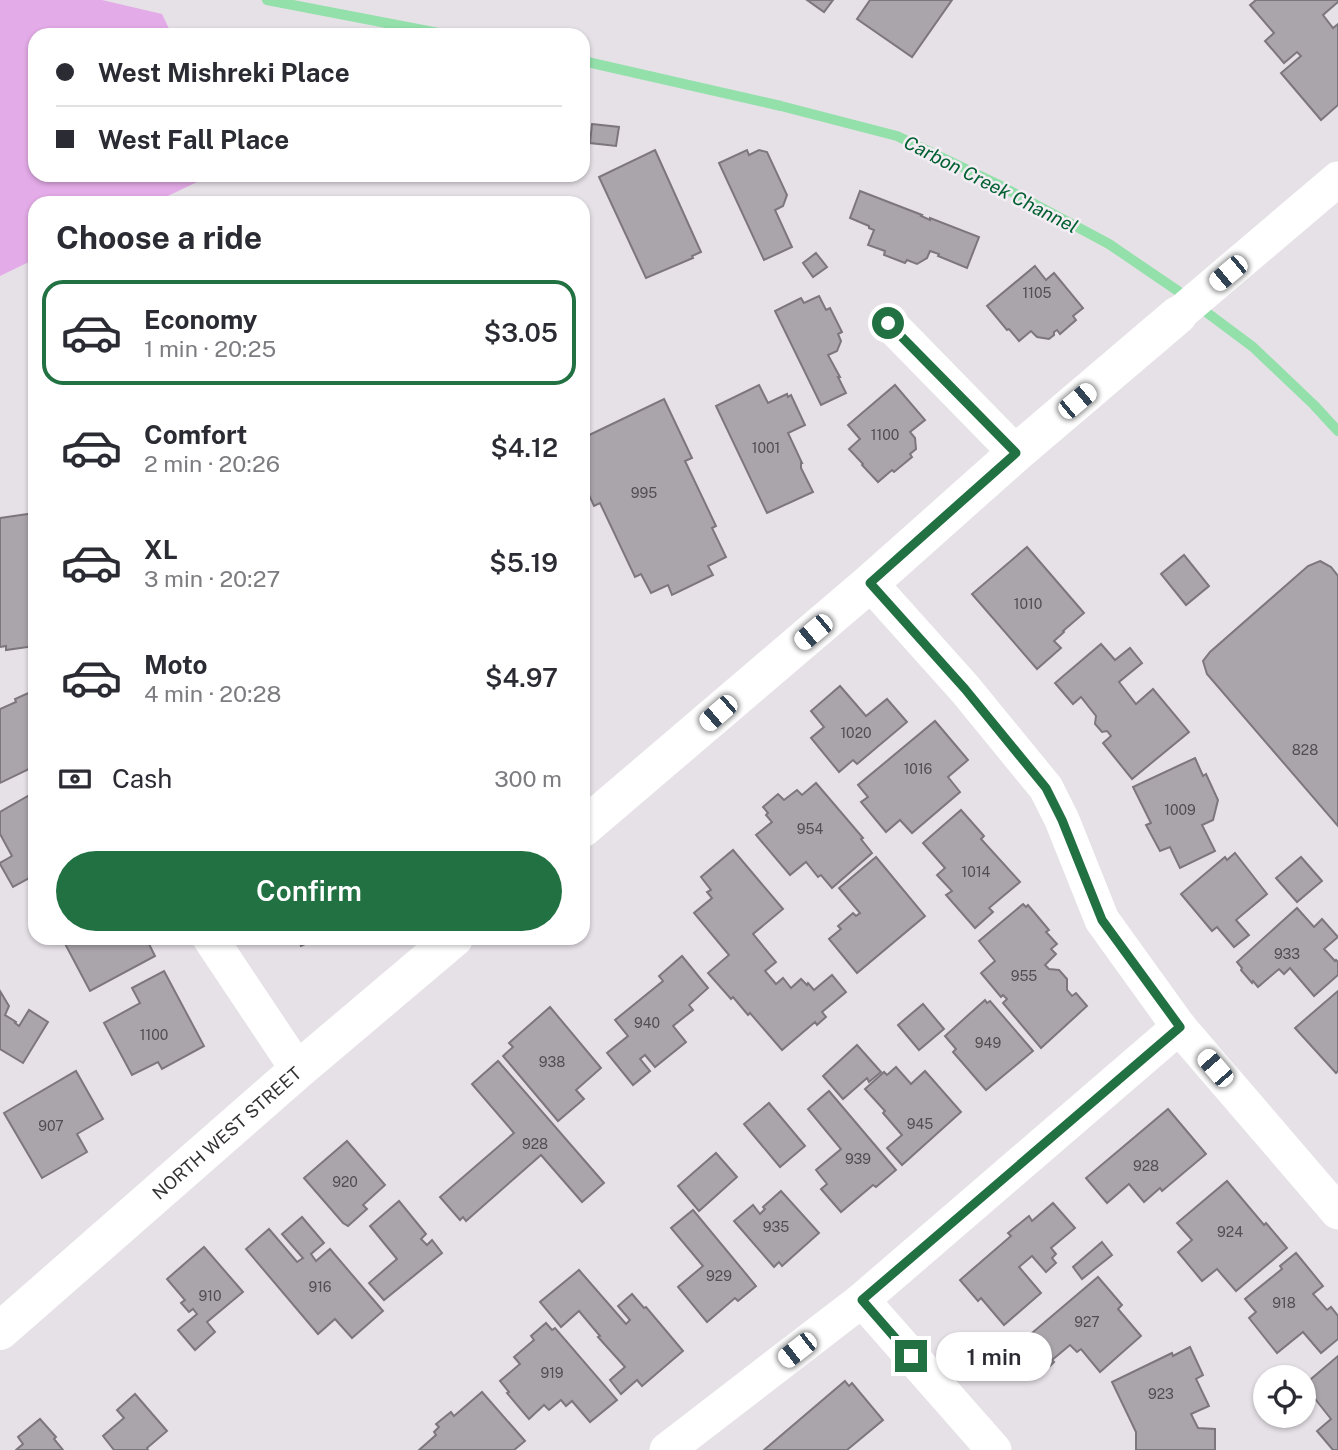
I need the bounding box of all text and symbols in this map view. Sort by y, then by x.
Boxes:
text: West Mishreki Place [98,57,350,88]
text: West Fall Place [98,124,289,155]
water label: Carbon Creek Channel [900,131,1082,237]
text: Choose a ride [56,219,262,256]
car [1206,251,1251,295]
house number: 1105 [1023,285,1051,301]
icon: car [60,301,123,364]
text: Economy [144,304,257,335]
route start [872,307,904,339]
text: $3.05 [484,317,558,348]
text: 1 min · 20:25 [144,335,276,362]
car [1055,379,1100,423]
icon: car [60,416,123,479]
text: Comfort [144,419,247,450]
house number: 1100 [871,427,899,443]
text: $4.12 [490,432,558,463]
house number: 1001 [752,440,780,456]
text: 2 min · 20:26 [144,450,280,477]
house number: 995 [631,485,657,501]
icon: car [60,531,123,594]
text: XL [144,534,178,565]
text: $5.19 [489,547,558,578]
text: 3 min · 20:27 [144,565,280,592]
house number: 1010 [1014,596,1042,612]
car [791,610,836,654]
icon: car [60,646,123,709]
text: Moto [144,649,207,680]
text: $4.97 [485,662,558,693]
text: 4 min · 20:28 [144,680,281,707]
car [696,691,741,735]
house number: 1020 [840,725,872,741]
house number: 828 [1292,742,1318,758]
icon: cash [56,760,94,798]
house number: 1016 [904,761,933,777]
text: Cash [112,763,172,794]
text: 300 m [494,765,562,792]
house number: 1009 [1164,802,1196,818]
house number: 954 [797,821,823,837]
button: Confirm [56,851,562,931]
house number: 1014 [962,864,991,880]
house number: 933 [1274,946,1300,962]
house number: 955 [1011,968,1037,984]
house number: 940 [634,1015,660,1031]
house number: 1100 [140,1027,168,1043]
house number: 949 [975,1035,1001,1051]
car [1194,1045,1237,1091]
house number: 938 [539,1054,565,1070]
street label: NORTH WEST STREET [148,1062,305,1203]
house number: 945 [907,1116,933,1132]
house number: 907 [38,1118,64,1134]
house number: 928 [522,1136,548,1152]
house number: 939 [845,1151,871,1167]
house number: 928 [1133,1158,1159,1174]
house number: 920 [332,1174,358,1190]
house number: 935 [763,1219,789,1235]
house number: 924 [1217,1224,1243,1240]
house number: 929 [706,1268,732,1284]
house number: 916 [308,1279,332,1295]
house number: 910 [198,1288,222,1304]
house number: 918 [1272,1295,1296,1311]
house number: 927 [1074,1314,1100,1330]
car [774,1329,821,1371]
callout: 1 min [936,1332,1051,1380]
route end [895,1340,927,1372]
text: 1 min [967,1343,1021,1370]
house number: 919 [540,1365,564,1381]
map controls [1253,1365,1316,1428]
button: locate [1253,1365,1316,1428]
house number: 923 [1148,1386,1174,1402]

